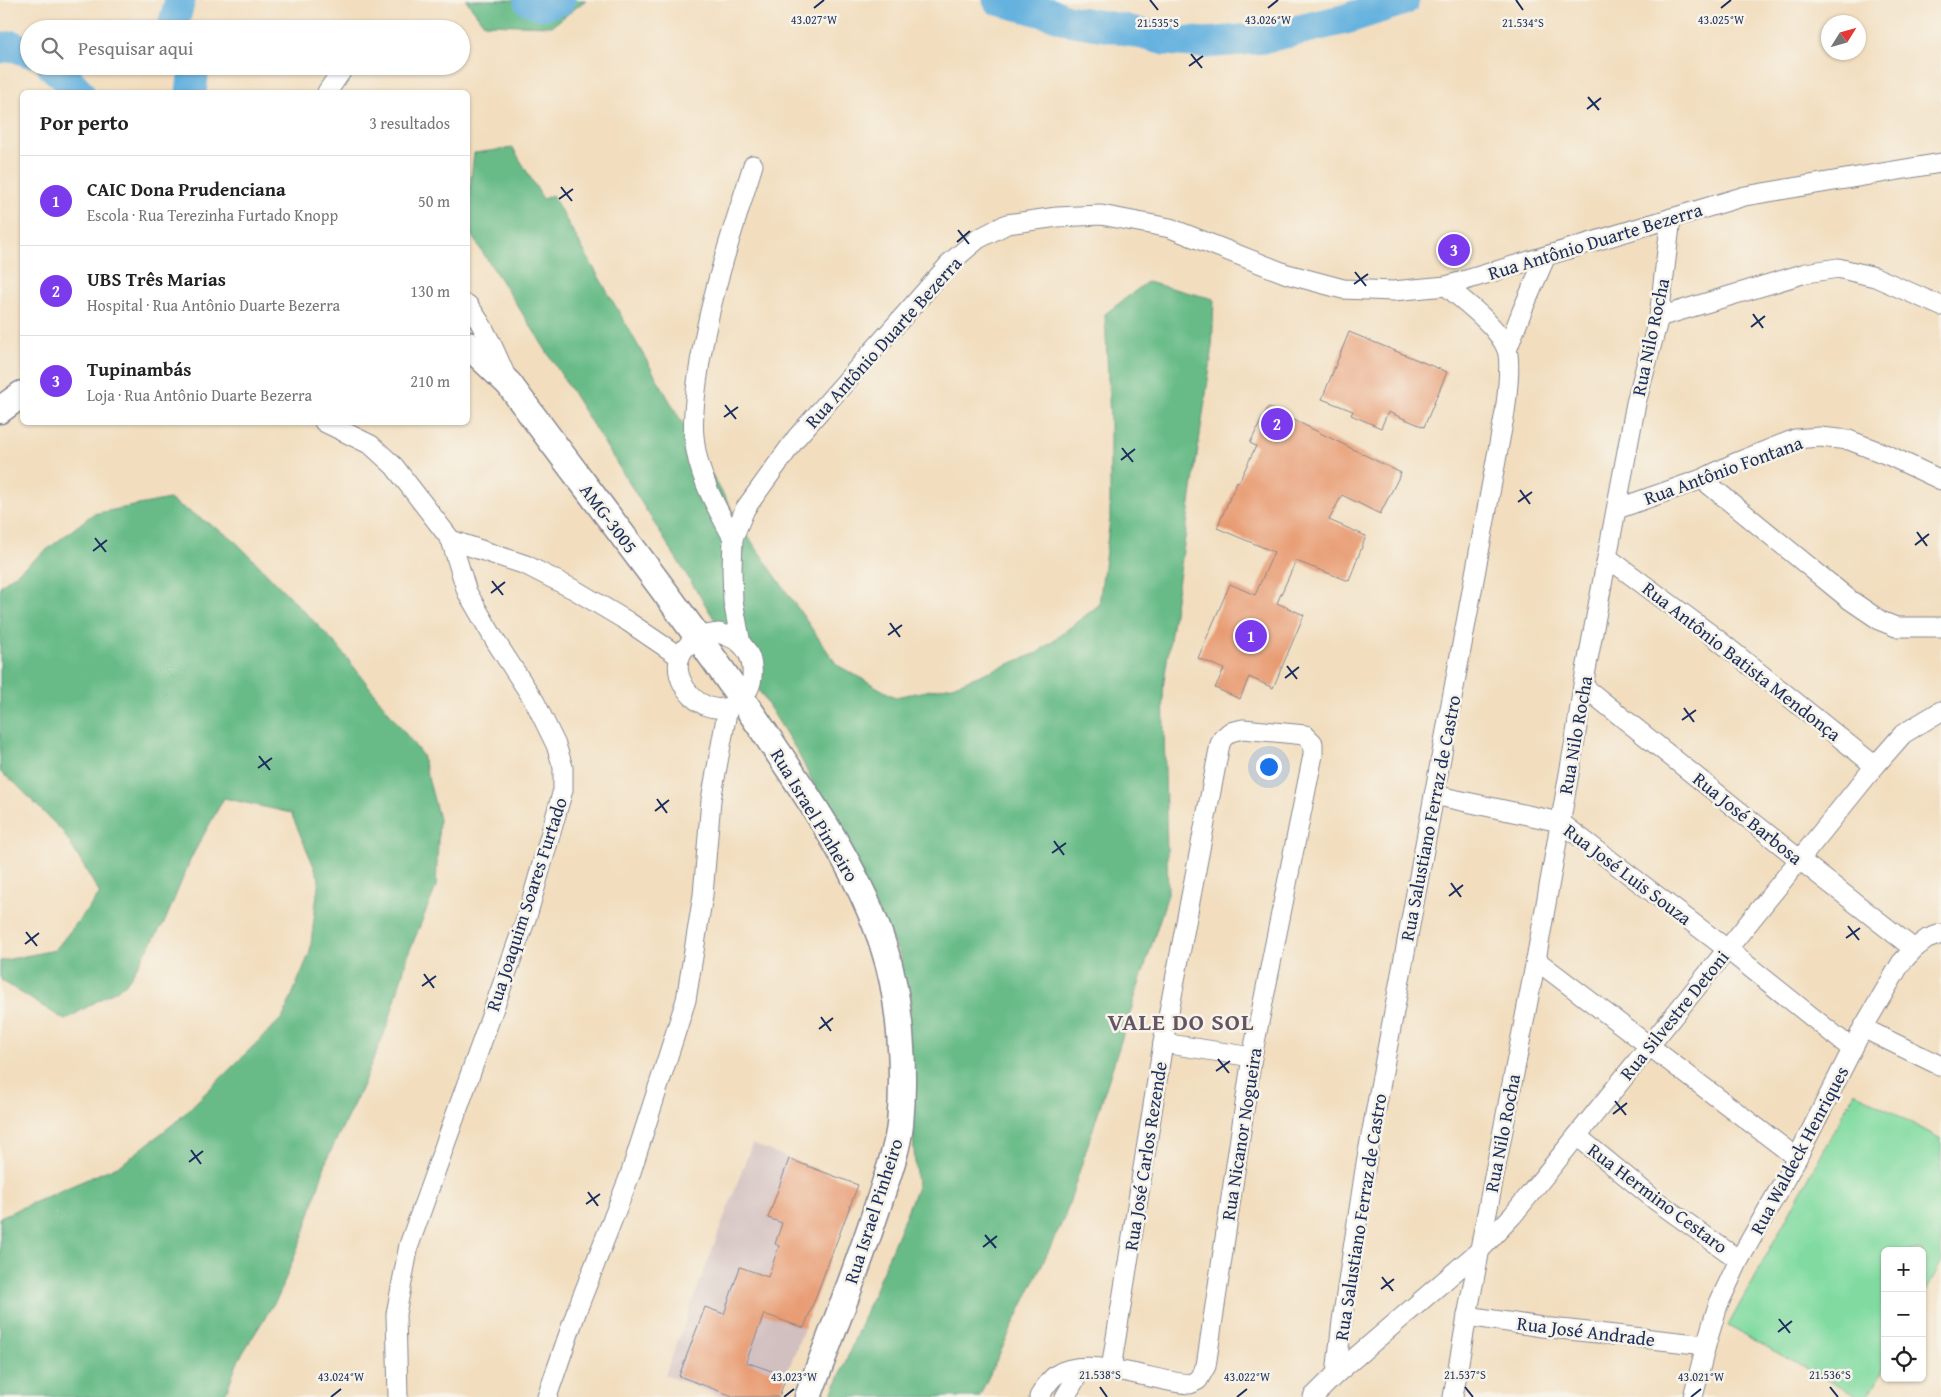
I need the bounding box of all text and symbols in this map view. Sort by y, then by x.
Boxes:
text: 43.027°W [791,11,838,28]
text: 43.026°W [1245,11,1292,28]
text: 43.025°W [1698,11,1745,28]
text: 21.535°S [1137,14,1179,31]
text: 21.534°S [1502,14,1544,31]
north arrow [1821,15,1866,60]
search box [20,20,470,75]
icon: search [38,34,66,62]
text: Pesquisar aqui [78,34,193,62]
text: Por perto [40,107,129,138]
text: 3 resultados [369,111,450,135]
text: CAIC Dona Prudenciana [87,175,286,203]
text: 1 [52,189,60,213]
text: 50 m [418,189,450,213]
street label: Rua Antônio Duarte Bezerra [1484,195,1706,287]
text: Escola · Rua Terezinha Furtado Knopp [87,203,338,227]
pin: 3 [1438,231,1470,269]
street label: Rua Antônio Duarte Bezerra [798,250,968,434]
text: UBS Três Marias [87,265,226,293]
street label: Rua Nilo Rocha [1624,275,1676,398]
text: 2 [52,279,60,303]
text: 130 m [410,279,450,303]
text: Hospital · Rua Antônio Duarte Bezerra [87,293,340,317]
text: Tupinambás [87,355,191,383]
text: 3 [52,369,60,393]
text: 210 m [410,369,450,393]
text: Loja · Rua Antônio Duarte Bezerra [87,383,312,407]
pin: 2 [1261,405,1293,443]
street label: Rua Antônio Fontana [1640,428,1806,512]
street label: AMG-3005 [573,477,645,559]
street label: Rua Antônio Batista Mendonça [1637,575,1847,748]
pin: 1 [1235,617,1267,655]
street label: Rua Nilo Rocha [1551,674,1599,796]
street label: Rua Salustiano Ferraz de Castro [1392,693,1468,943]
street label: Rua Israel Pinheiro [764,743,866,887]
your location [1256,754,1282,780]
street label: Rua José Barbosa [1687,765,1809,871]
street label: Rua Joaquim Soares Furtado [478,793,574,1015]
street label: Rua José Luis Souza [1558,817,1698,931]
street label: Rua Silvestre Detoni [1613,944,1735,1086]
district label: VALE DO SOL [1108,1004,1254,1039]
street label: Rua Nicanor Nogueira [1214,1046,1268,1222]
street label: Rua José Carlos Rezende [1116,1059,1174,1253]
street label: Rua Waldeck Henriques [1743,1061,1855,1239]
street label: Rua Nilo Rocha [1477,1072,1527,1194]
street label: Rua Salustiano Ferraz de Castro [1327,1091,1393,1343]
street label: Rua Israel Pinheiro [836,1135,910,1287]
street label: Rua Hermino Cestaro [1582,1136,1734,1260]
map controls [1881,1247,1926,1382]
button: + [1881,1247,1926,1292]
button: − [1881,1292,1926,1337]
street label: Rua José Andrade [1515,1309,1657,1353]
button: locate [1881,1337,1926,1382]
text: 21.538°S [1079,1366,1121,1383]
text: 21.537°S [1444,1366,1486,1383]
text: 21.536°S [1809,1366,1851,1383]
text: 43.024°W [318,1368,365,1385]
text: 43.023°W [771,1368,818,1385]
text: 43.022°W [1224,1368,1271,1385]
text: 43.021°W [1678,1368,1725,1385]

